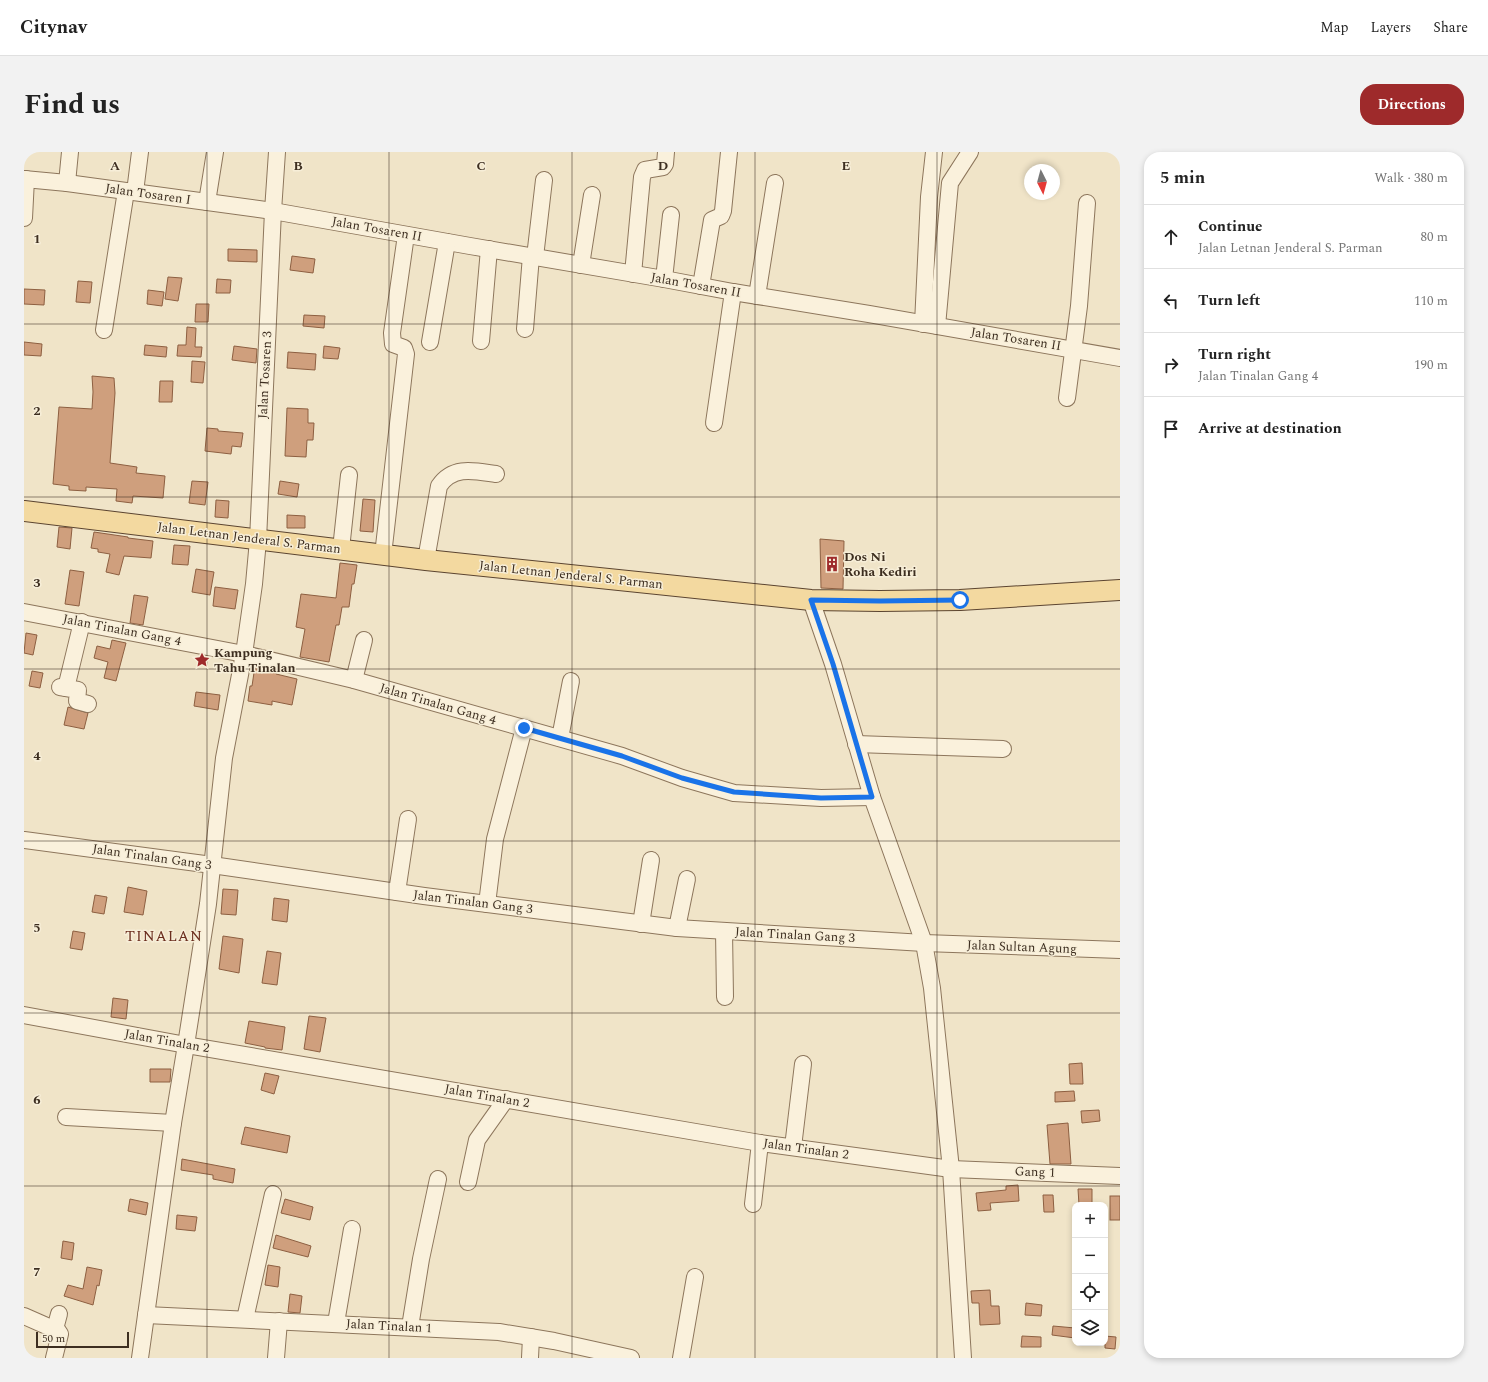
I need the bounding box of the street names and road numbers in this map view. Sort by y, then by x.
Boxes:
street label: Jalan Tosaren I [104,178,192,210]
street label: Jalan Tosaren II [330,211,424,247]
street label: Jalan Tosaren II [649,267,743,303]
street label: Jalan Tosaren II [969,322,1063,356]
street label: Jalan Tosaren 3 [253,330,277,419]
street label: Jalan Letnan Jenderal S. Parman [156,517,342,559]
street label: Jalan Letnan Jenderal S. Parman [478,555,664,595]
street label: Jalan Tinalan Gang 4 [61,609,183,651]
street label: Jalan Tinalan Gang 4 [377,678,499,730]
street label: Jalan Tinalan Gang 3 [91,839,213,875]
street label: Jalan Tinalan Gang 3 [412,885,534,919]
street label: Jalan Tinalan Gang 3 [734,922,856,948]
street label: Jalan Sultan Agung [967,935,1077,959]
street label: Jalan Tinalan 2 [123,1024,211,1058]
street label: Jalan Tinalan 2 [443,1079,531,1113]
street label: Jalan Tinalan 2 [762,1133,850,1165]
street label: Gang 1 [1014,1161,1056,1183]
street label: Jalan Tinalan 1 [345,1314,433,1338]

